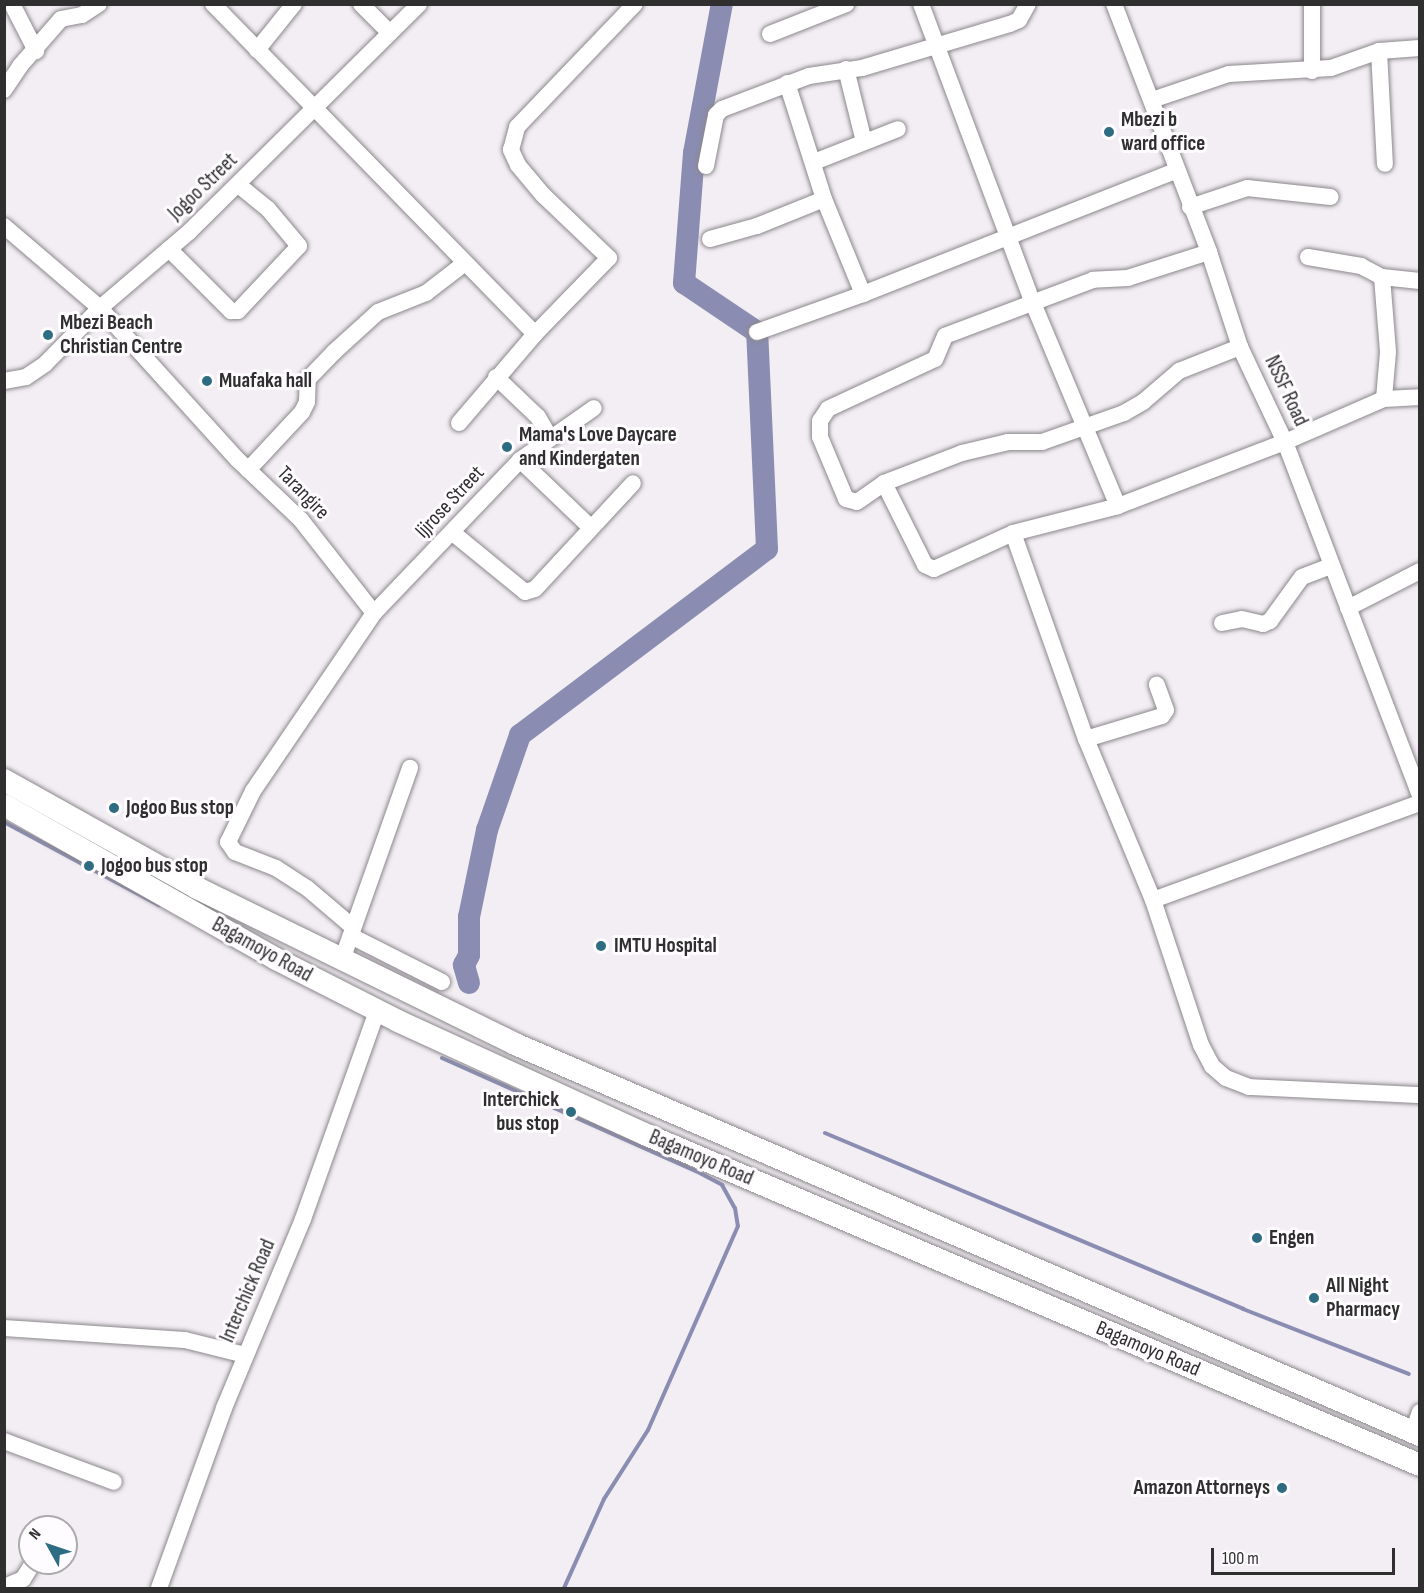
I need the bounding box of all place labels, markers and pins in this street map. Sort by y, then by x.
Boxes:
place label: Mbezi b ward office [1121,107,1205,157]
marker: Mbezi b ward office [1102,125,1116,139]
place label: Mbezi Beach Christian Centre [60,310,183,360]
marker: Mbezi Beach Christian Centre [41,328,55,342]
place label: Muafaka hall [219,368,312,394]
marker: Muafaka hall [200,374,214,388]
place label: Mama's Love Daycare and Kindergaten [519,422,677,472]
marker: Mama's Love Daycare and Kindergaten [500,440,514,454]
place label: Jogoo Bus stop [126,795,234,821]
marker: Jogoo Bus stop [107,801,121,815]
place label: Jogoo bus stop [101,853,208,879]
marker: Jogoo bus stop [82,859,96,873]
place label: IMTU Hospital [614,933,717,959]
marker: IMTU Hospital [592,937,610,955]
place label: Interchick bus stop [483,1087,559,1137]
marker: Interchick bus stop [564,1105,578,1119]
place label: Engen [1269,1225,1314,1251]
marker: Engen [1250,1231,1264,1245]
place label: All Night Pharmacy [1326,1273,1400,1323]
marker: All Night Pharmacy [1307,1291,1321,1305]
place label: Amazon Attorneys [1133,1475,1270,1501]
marker: Amazon Attorneys [1275,1481,1289,1495]

